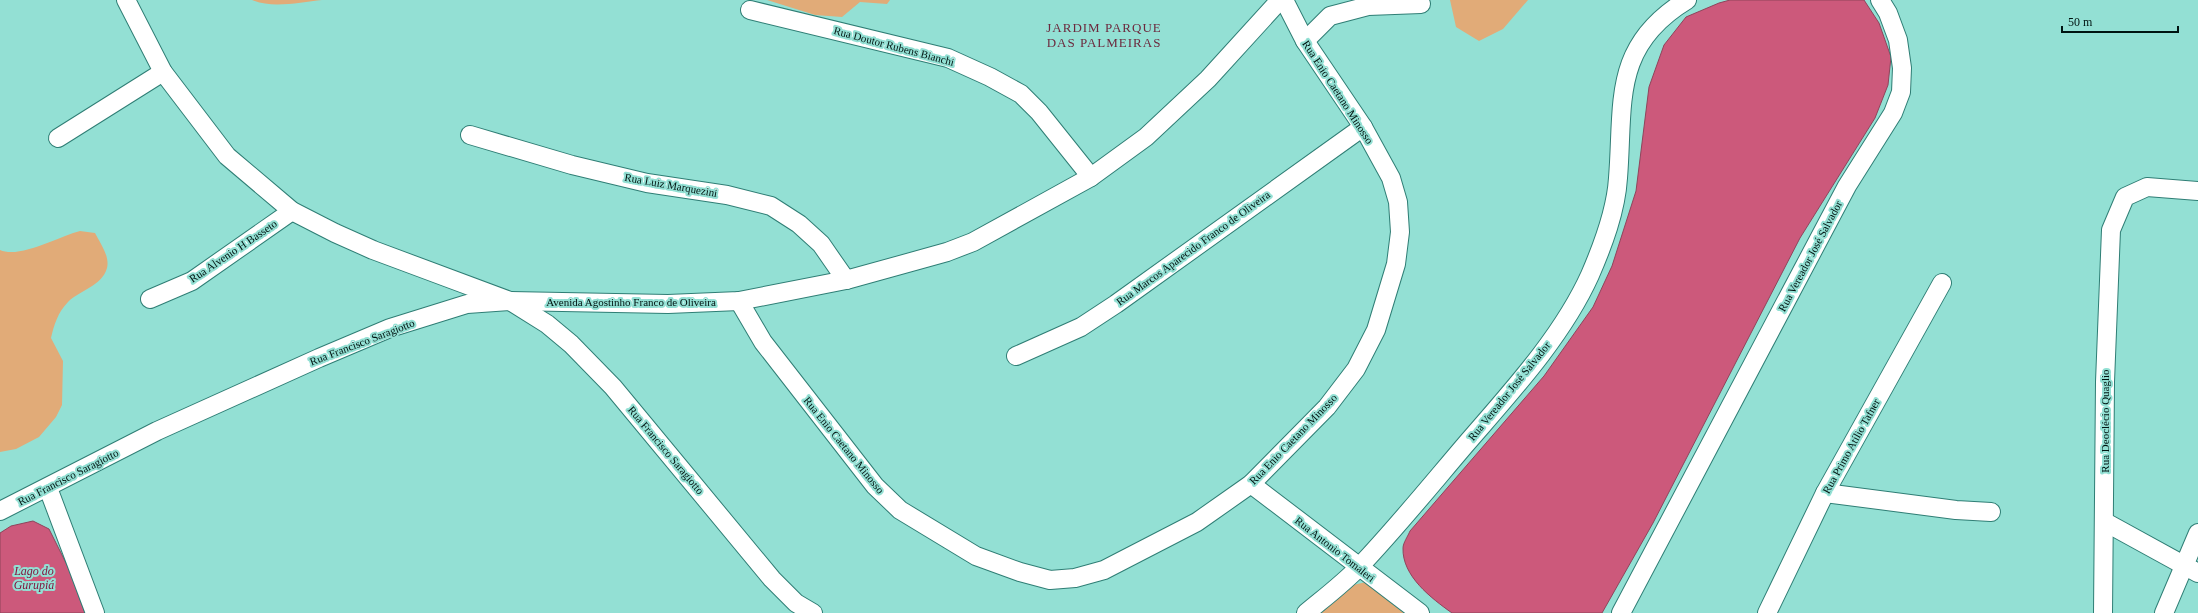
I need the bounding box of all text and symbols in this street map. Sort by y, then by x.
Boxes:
scale bar [2062,8,2178,34]
text: 50 m [2068,15,2093,29]
district label: JARDIM PARQUE DAS PALMEIRAS [1046,20,1162,50]
street label: Rua Doutor Rubens Bianchi [832,24,956,68]
street label: Rua Enio Caetano Minosso [1300,38,1376,146]
street label: Rua Luiz Marquezini [624,171,718,199]
street label: Rua Marcos Aparecido Franco de Oliveira [1114,188,1272,308]
street label: Rua Vereador José Salvador [1776,198,1844,313]
street label: Rua Alvenio H Basseto [187,217,279,285]
street label: Avenida Agostinho Franco de Oliveira [546,296,716,308]
street label: Rua Francisco Saragiotto [308,316,417,368]
street label: Rua Vereador José Salvador [1465,339,1553,443]
street label: Rua Deoclécio Quaglio [2099,369,2111,473]
street label: Rua Enio Caetano Minosso [1247,391,1340,487]
street label: Rua Enio Caetano Minosso [801,394,887,496]
street label: Rua Primo Atílio Tafner [1820,396,1882,495]
street label: Rua Francisco Saragiotto [626,404,707,497]
street label: Rua Francisco Saragiotto [16,446,121,508]
street label: Rua Antonio Tomaleri [1293,514,1377,584]
water label: Lago do Gurupiá [13,564,54,592]

